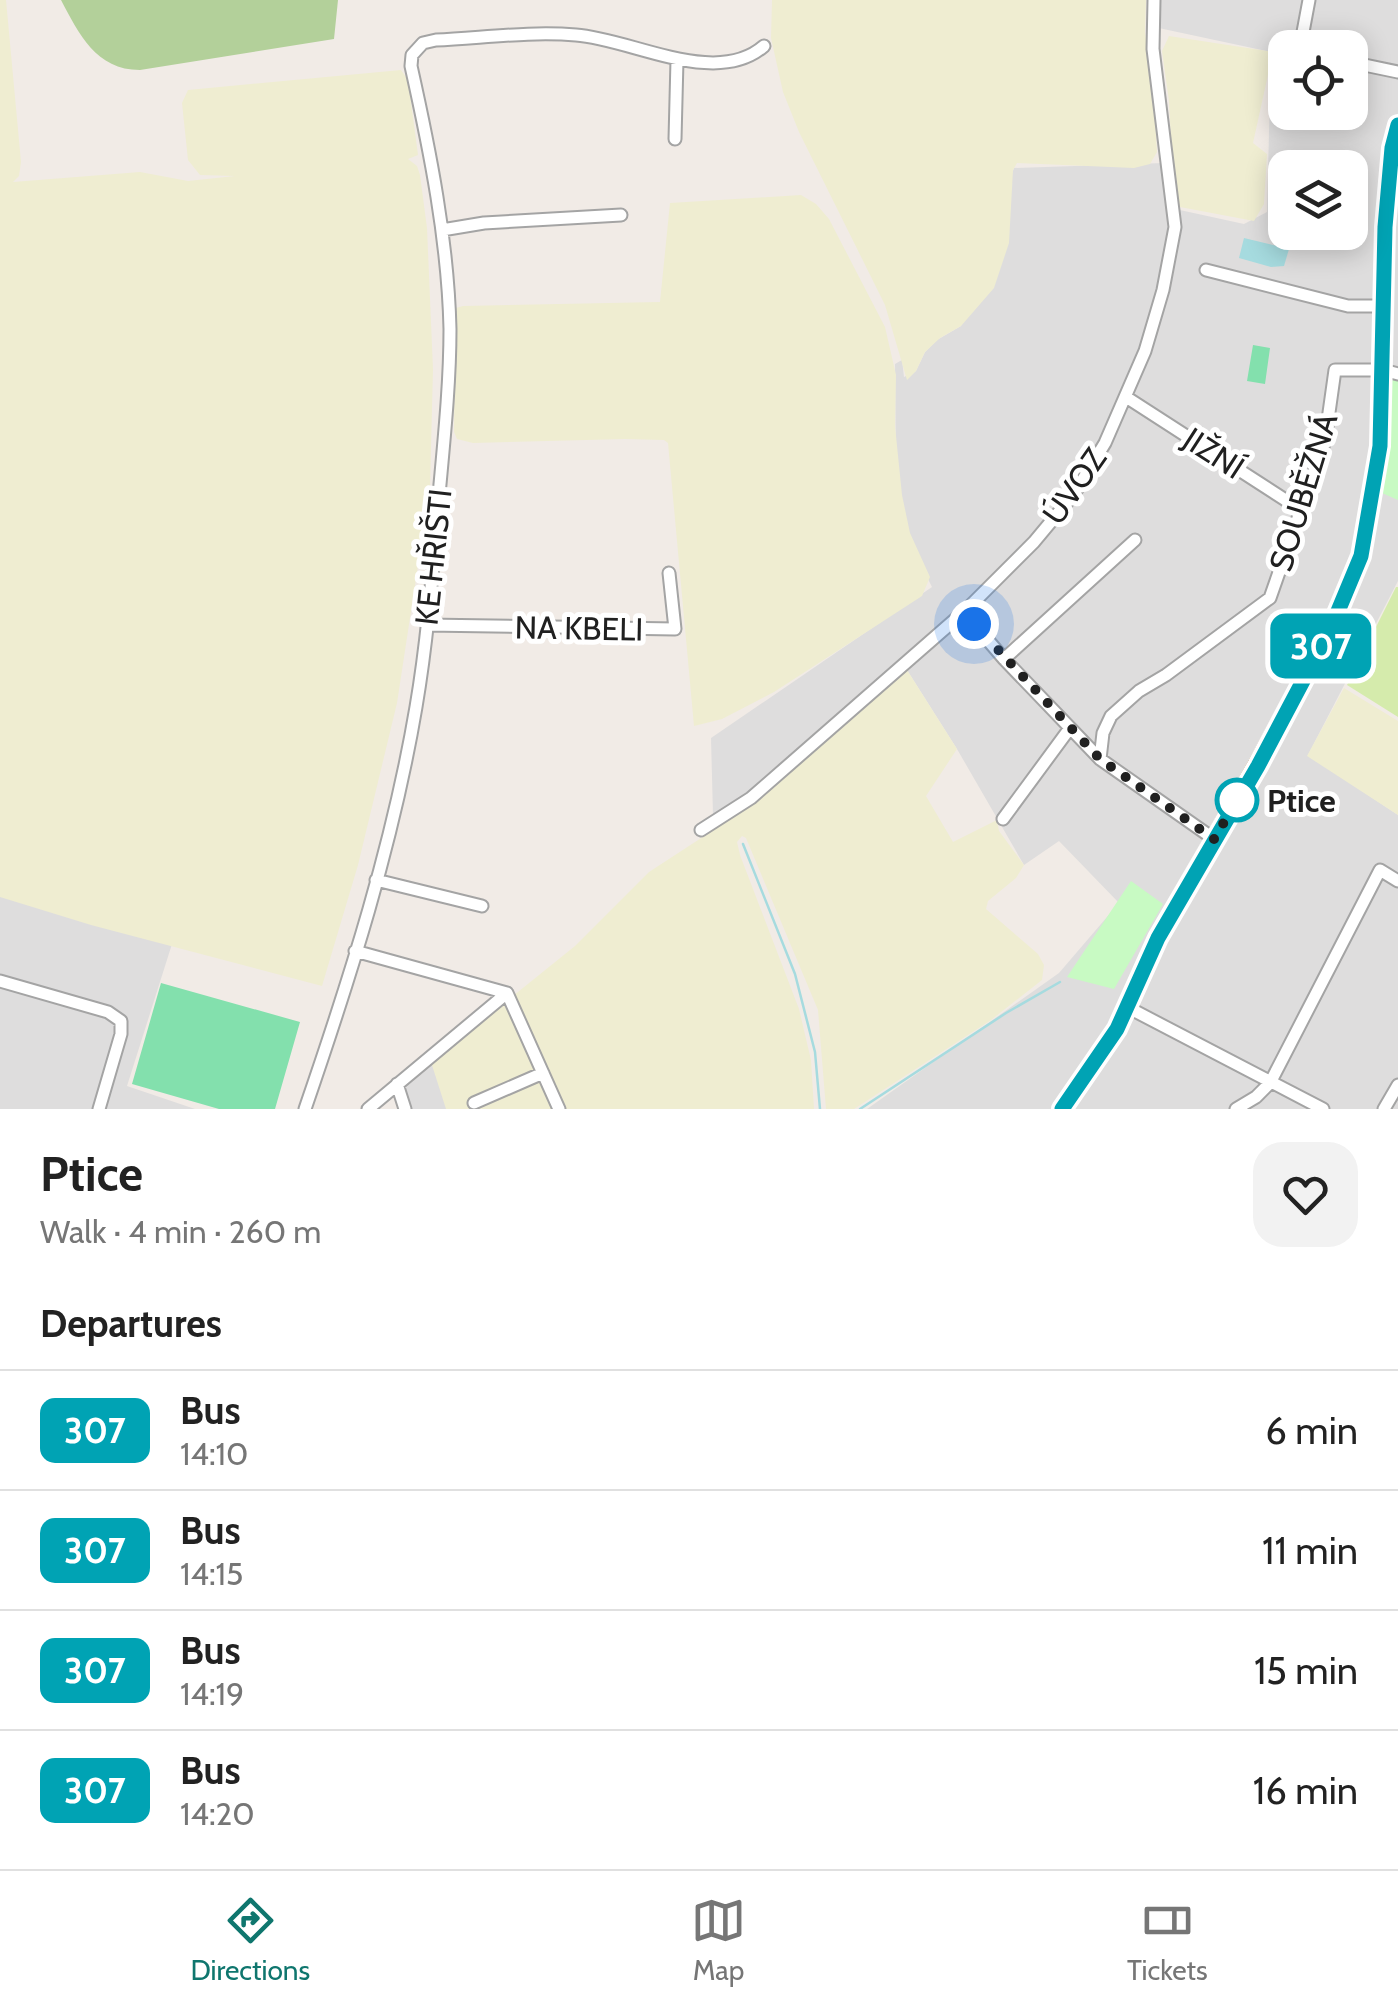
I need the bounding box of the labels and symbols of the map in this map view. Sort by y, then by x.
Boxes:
street label: SOUBĚŽNÁ [1261,408,1346,576]
street label: JIŽNÍ [1175,419,1252,487]
street label: ÚVOZ [1034,440,1114,532]
street label: KE HŘIŠTI [406,487,460,627]
your location [949,599,999,649]
street label: NA KBELI [514,607,644,649]
line badge: 307 [1264,614,1378,678]
marker: Ptice [1216,779,1258,821]
place label: Ptice [1267,781,1336,820]

